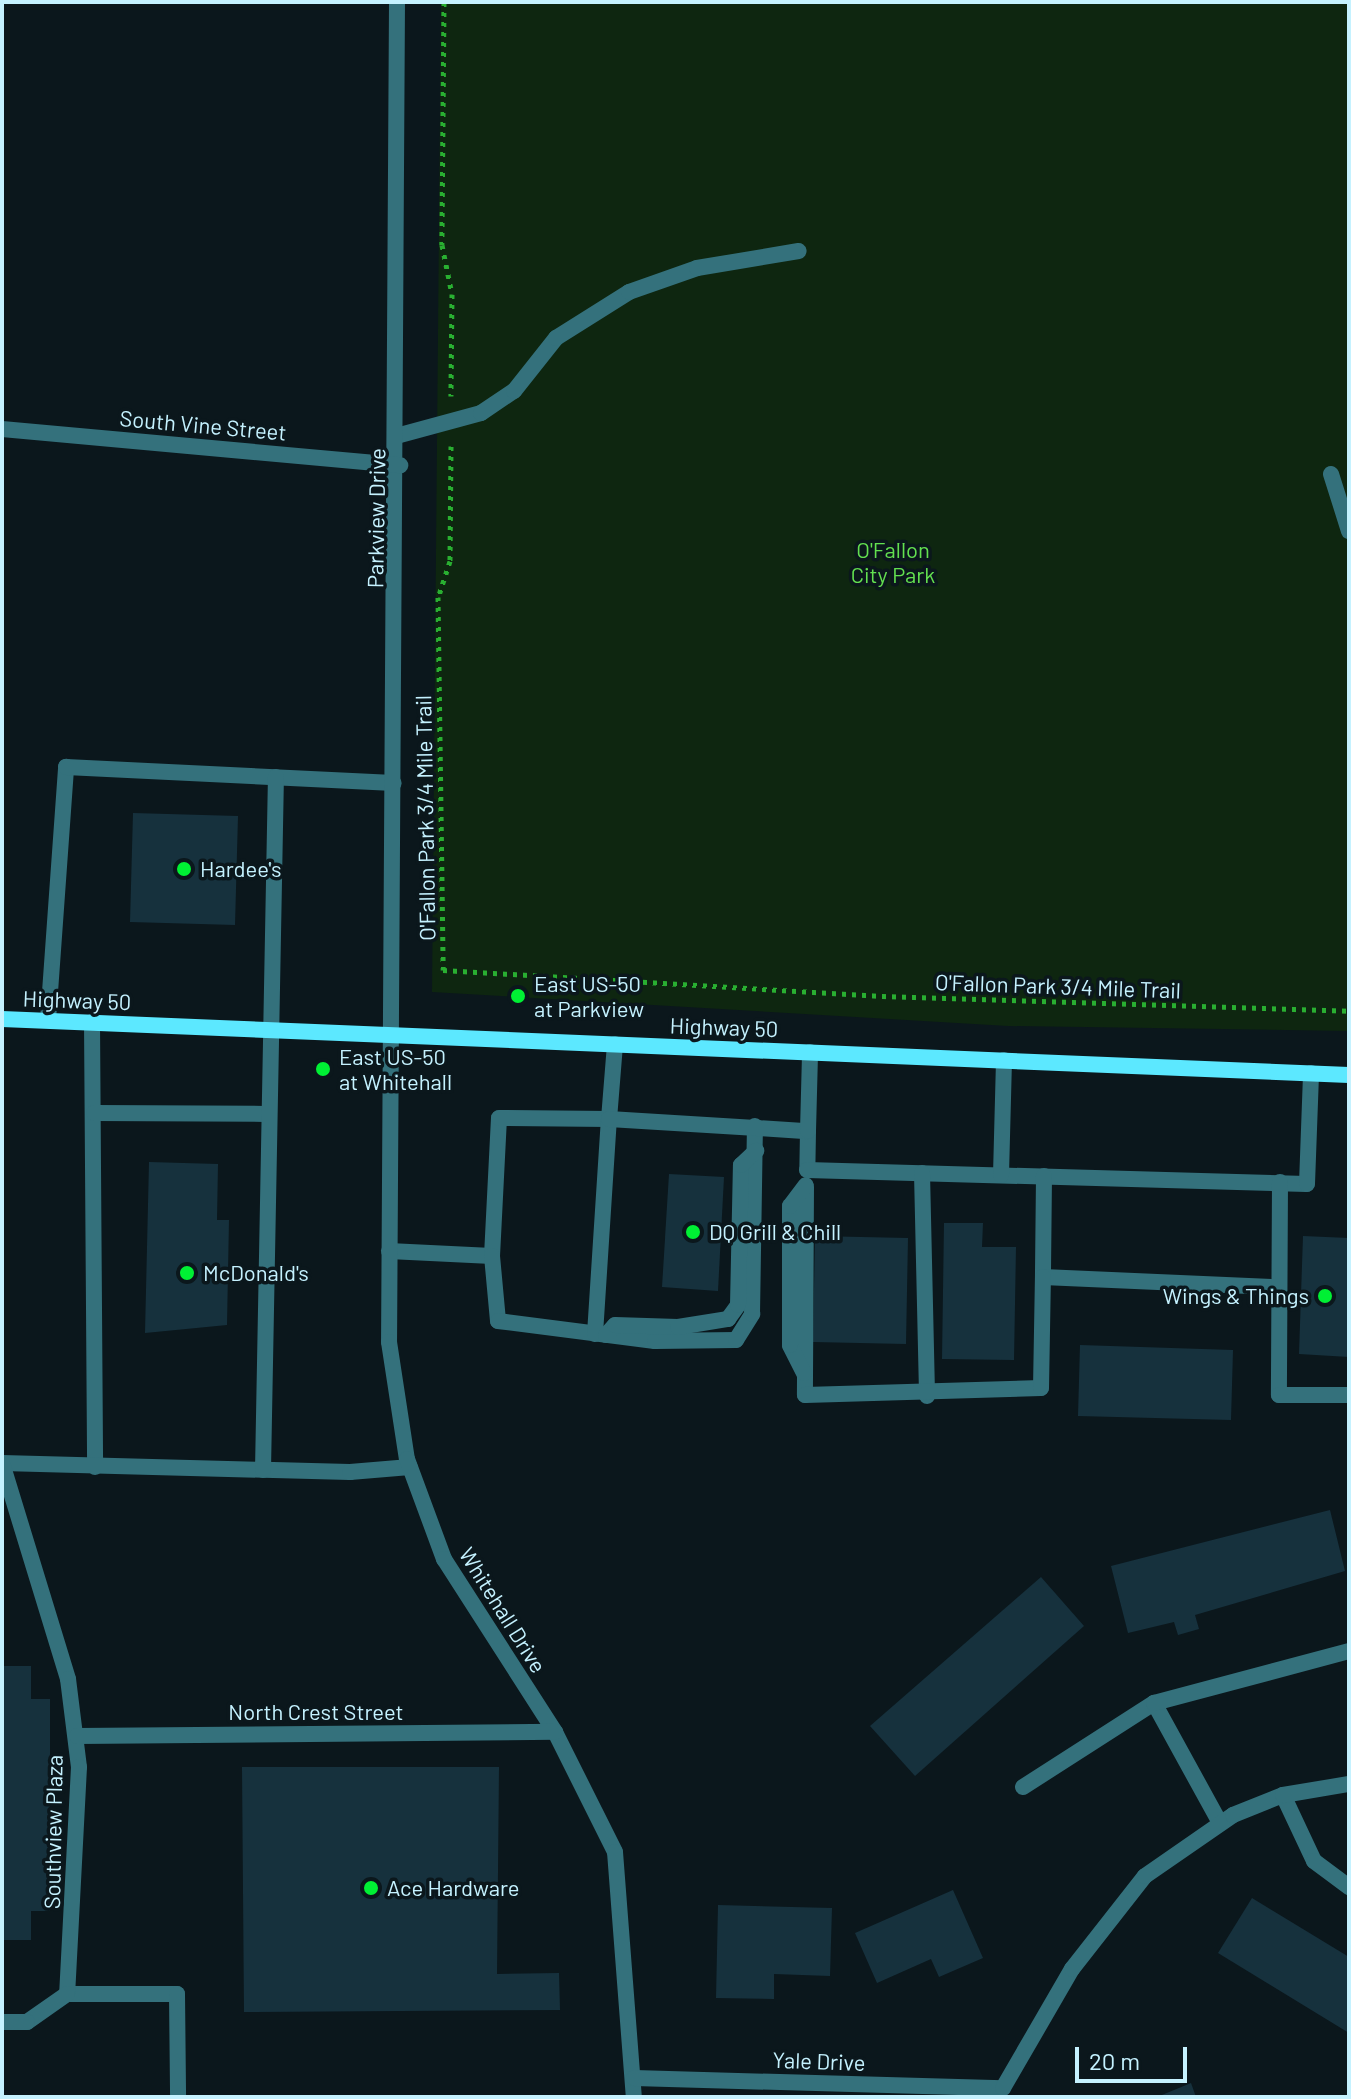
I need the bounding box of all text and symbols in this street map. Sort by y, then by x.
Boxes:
street label: South Vine Street [118,405,288,445]
street label: Parkview Drive [362,448,390,588]
park label: O'Fallon City Park [851,536,935,588]
street label: O'Fallon Park 3/4 Mile Trail [410,695,440,941]
place label: Hardee's [200,856,281,882]
marker: Hardee's [175,860,193,878]
street label: O'Fallon Park 3/4 Mile Trail [935,969,1181,1003]
place label: East US-50 at Parkview [534,970,644,1022]
street label: Highway 50 [22,985,132,1015]
marker: East US-50 at Parkview [509,987,527,1005]
street label: Highway 50 [669,1012,779,1042]
place label: East US-50 at Whitehall [339,1043,452,1094]
marker: East US-50 at Whitehall [314,1060,332,1078]
place label: DQ Grill & Chill [709,1219,841,1245]
marker: DQ Grill & Chill [684,1223,702,1241]
place label: McDonald's [203,1260,309,1286]
marker: McDonald's [178,1264,196,1282]
place label: Wings & Things [1163,1283,1309,1309]
marker: Wings & Things [1316,1287,1334,1305]
street label: Whitehall Drive [454,1542,552,1678]
street label: North Crest Street [228,1699,404,1725]
street label: Southview Plaza [38,1755,68,1909]
place label: Ace Hardware [387,1875,520,1901]
marker: Ace Hardware [362,1879,380,1897]
scale bar [1079,2031,1191,2081]
street label: Yale Drive [772,2046,866,2076]
text: 20 m [1089,2046,1140,2075]

